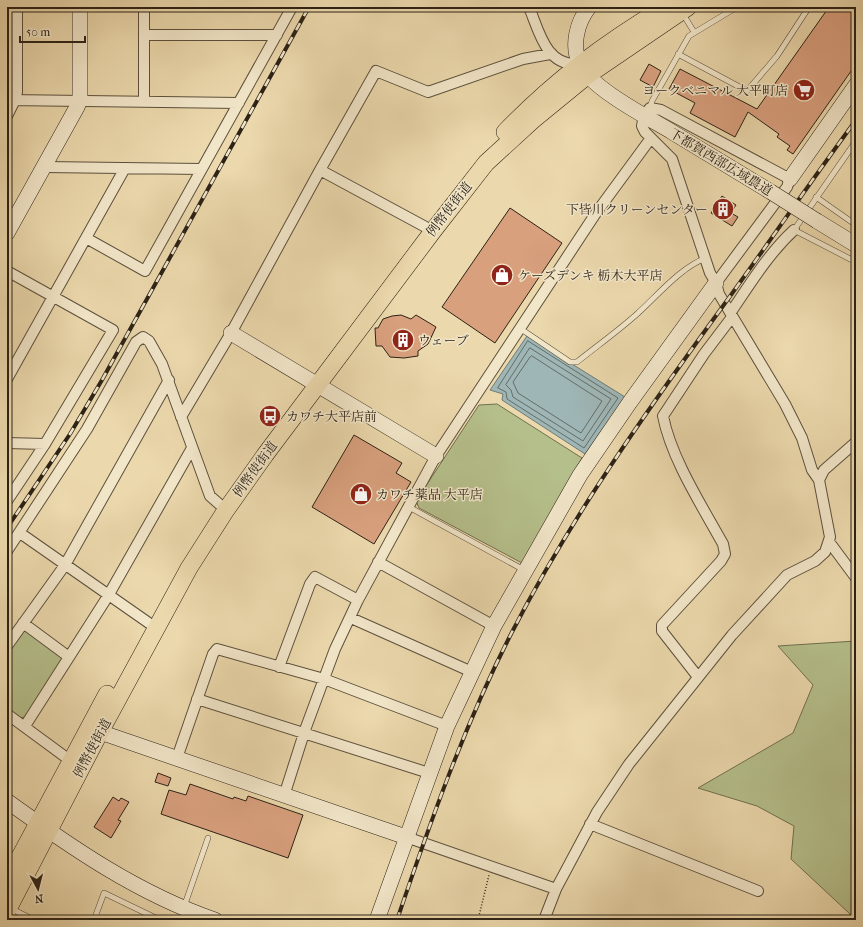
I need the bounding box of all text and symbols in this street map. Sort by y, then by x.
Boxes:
scale bar [20,18,85,44]
text: 50 m [26,25,50,39]
supermarket icon: ヨークベニマル 大平町店 [791,77,817,103]
place label: ヨークベニマル 大平町店 [642,83,788,98]
street label: 下都賀西部広域農道 [667,125,775,199]
street label: 例幣使街道 [423,179,475,239]
building icon: 下皆川クリーンセンター [710,196,736,222]
place label: 下皆川クリーンセンター [566,202,708,217]
shop icon: ケーズデンキ 栃木大平店 [489,262,515,288]
place label: ケーズデンキ 栃木大平店 [518,268,663,283]
building icon: ウェーブ [390,327,416,353]
place label: ウェーブ [418,333,469,348]
bus stop icon: カワチ大平店前 [257,403,283,429]
place label: カワチ大平店前 [286,409,377,424]
street label: 例幣使街道 [230,438,280,500]
shop icon: カワチ薬品 大平店 [348,481,374,507]
place label: カワチ薬品 大平店 [376,487,483,502]
street label: 例幣使街道 [70,716,114,780]
north arrow [18,869,58,909]
text: N [34,891,44,905]

